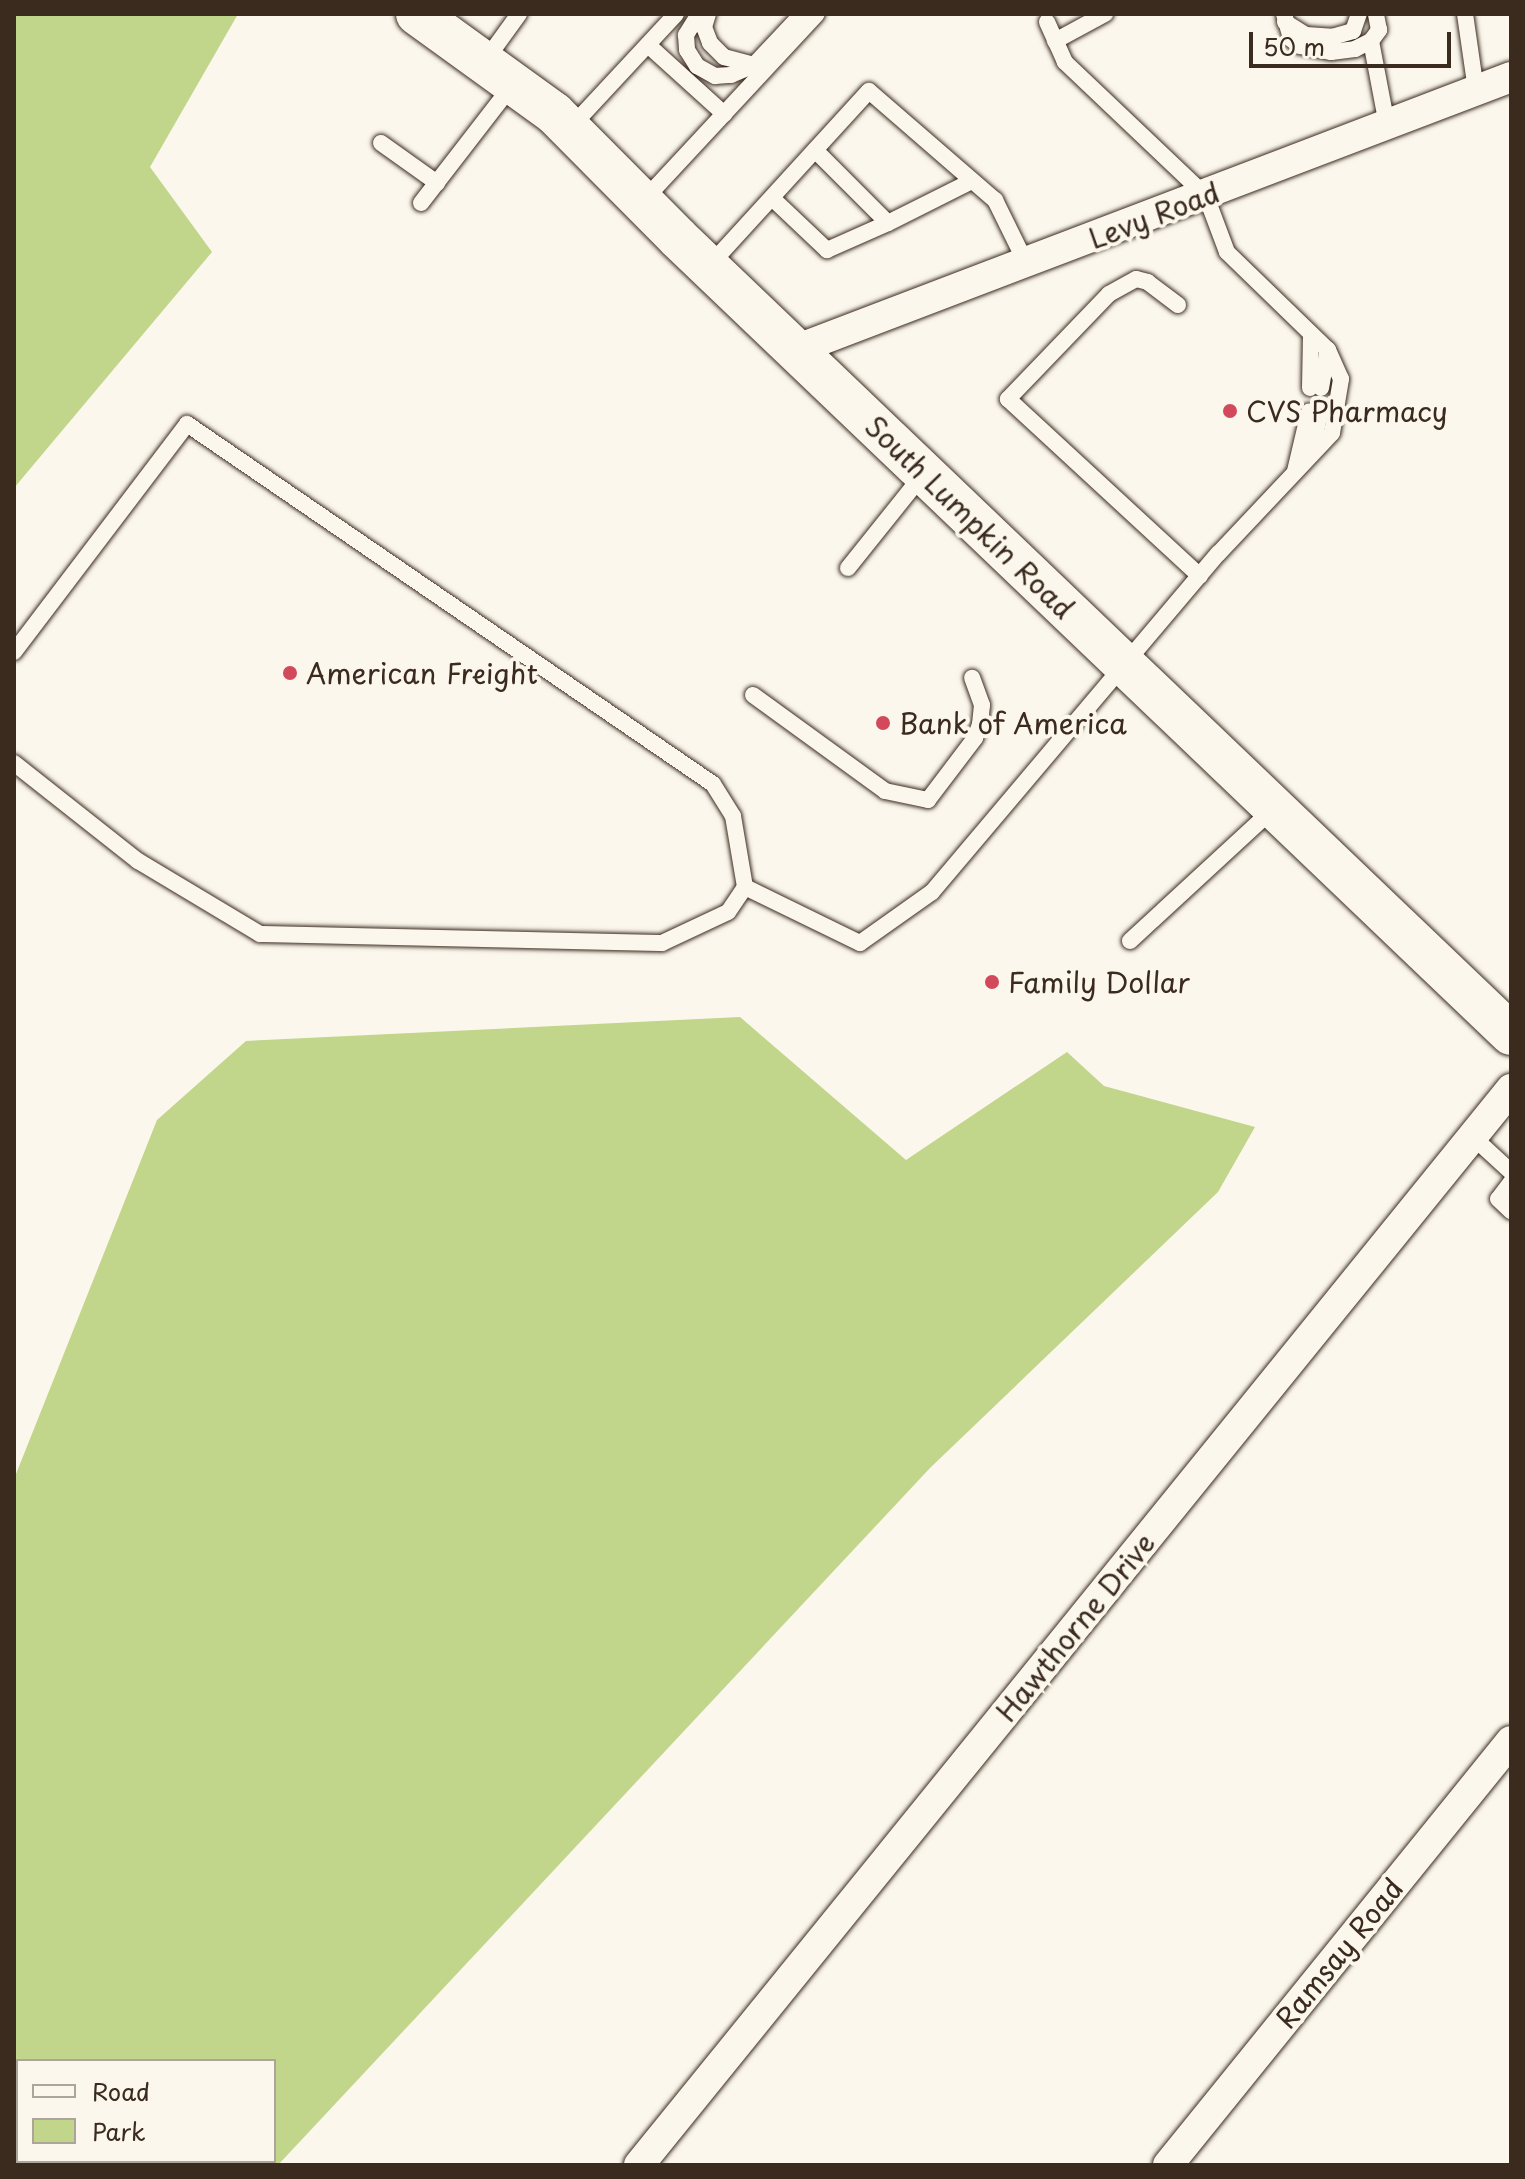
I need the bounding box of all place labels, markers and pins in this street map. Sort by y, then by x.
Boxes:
place label: CVS Pharmacy [1246,394,1452,428]
marker: CVS Pharmacy [1221,402,1239,420]
place label: American Freight [306,656,539,690]
marker: American Freight [281,664,299,682]
place label: Bank of America [899,706,1128,740]
marker: Bank of America [874,714,892,732]
place label: Family Dollar [1008,965,1190,999]
marker: Family Dollar [983,973,1001,991]

